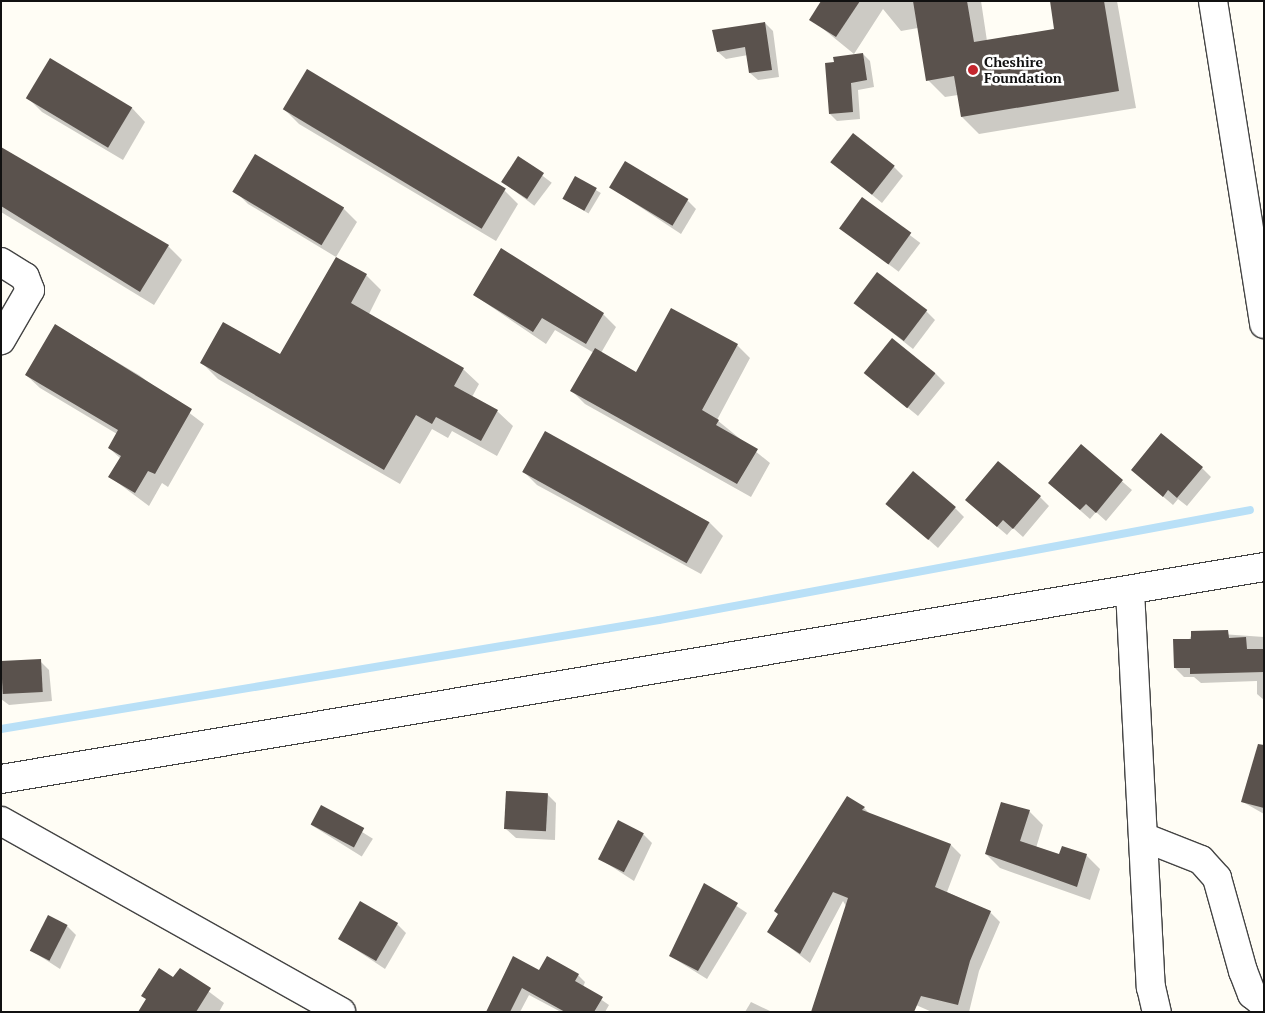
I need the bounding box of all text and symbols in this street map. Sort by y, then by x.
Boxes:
place label: Cheshire Foundation [984,54,1062,86]
marker: Cheshire Foundation [966,63,980,77]

